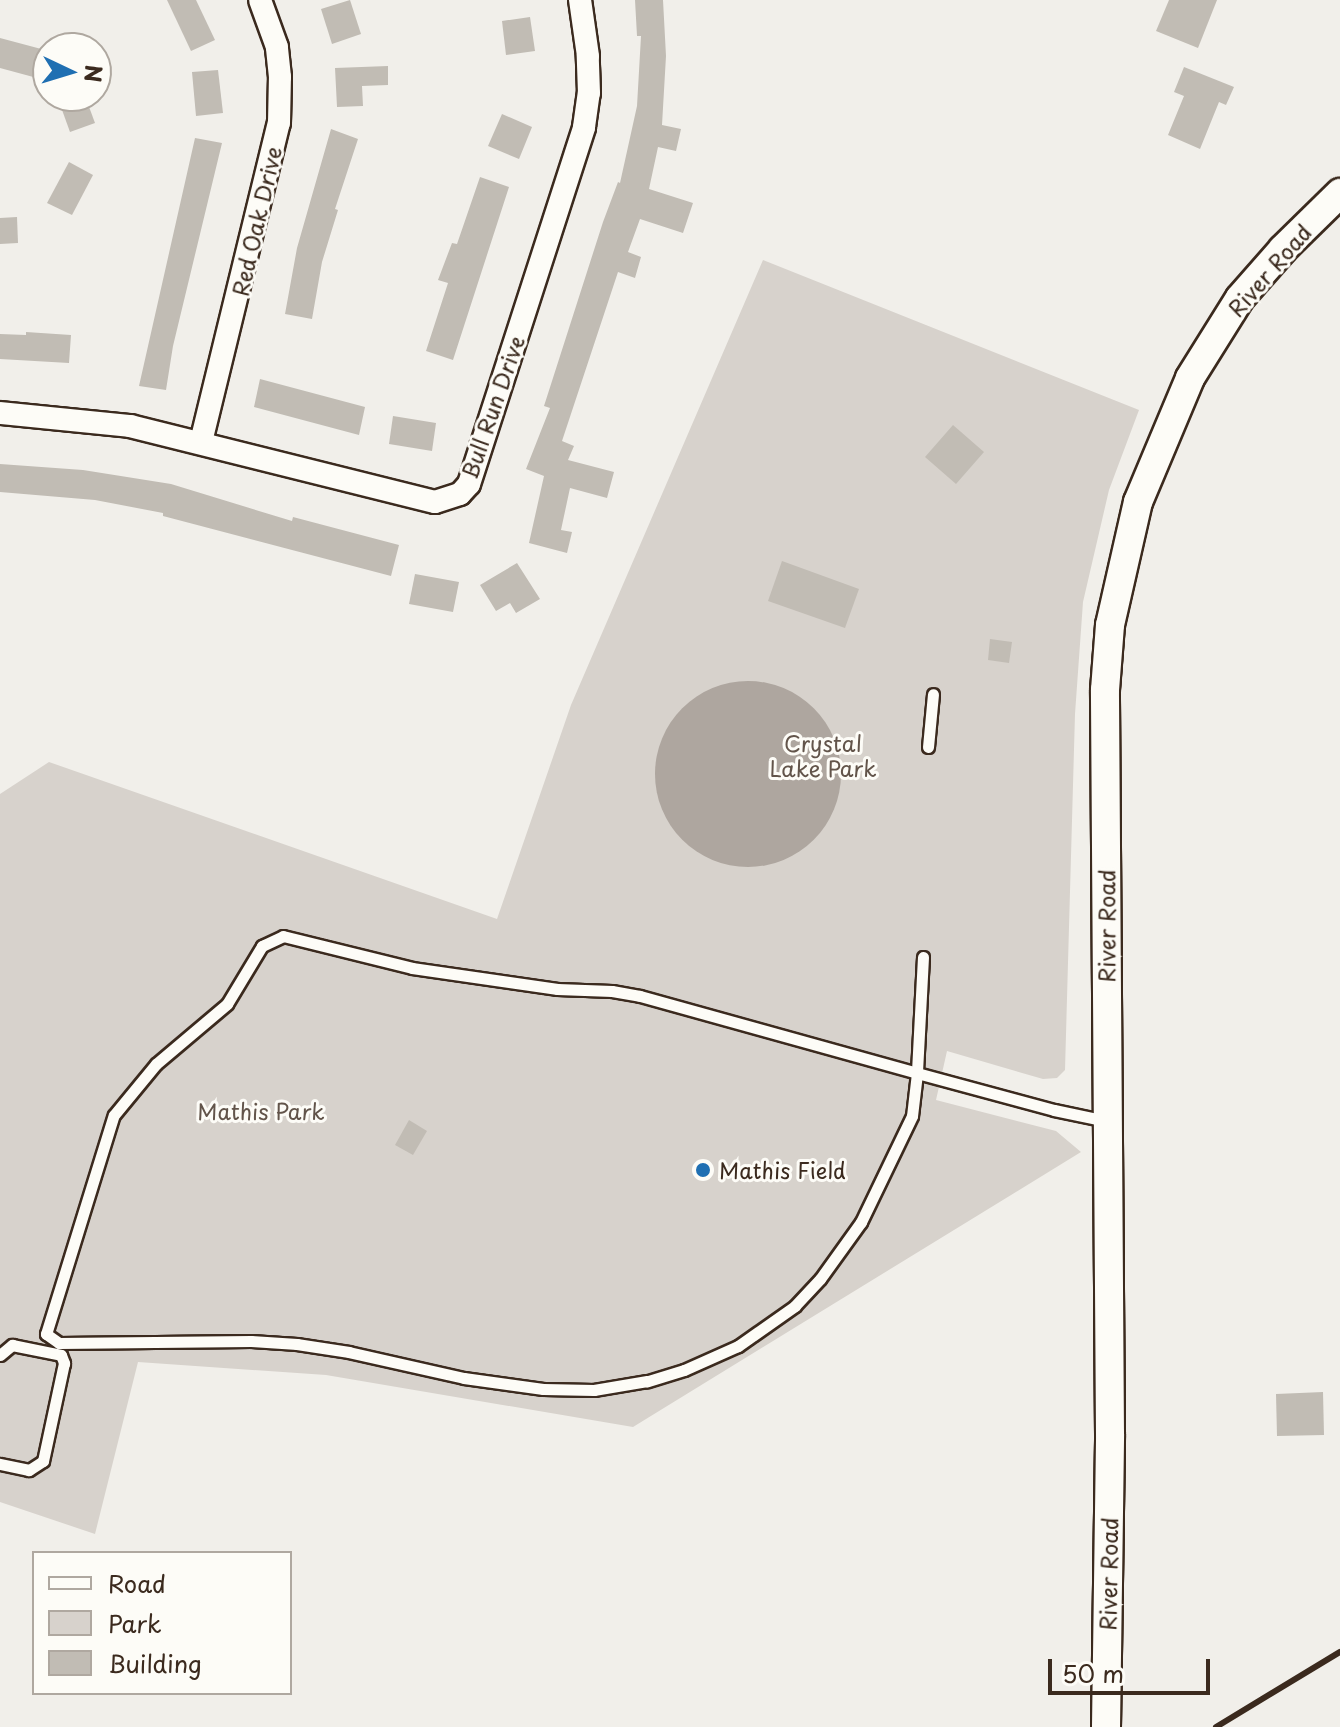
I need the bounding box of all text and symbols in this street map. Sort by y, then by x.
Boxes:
north arrow [32,32,112,112]
text: N [77,64,112,83]
street label: Red Oak Drive [226,142,286,300]
street label: River Road [1222,218,1316,322]
street label: Bull Run Drive [455,330,529,484]
park label: Crystal Lake Park [770,729,876,780]
street label: River Road [1093,869,1119,983]
park label: Mathis Park [197,1098,325,1124]
place label: Mathis Field [719,1157,847,1183]
marker: Mathis Field [694,1161,712,1179]
street label: River Road [1094,1517,1122,1631]
legend [32,1551,292,1695]
text: Road [108,1565,166,1601]
text: Park [108,1605,162,1641]
scale bar [1052,1643,1214,1693]
text: Building [108,1645,202,1681]
text: 50 m [1062,1655,1124,1691]

